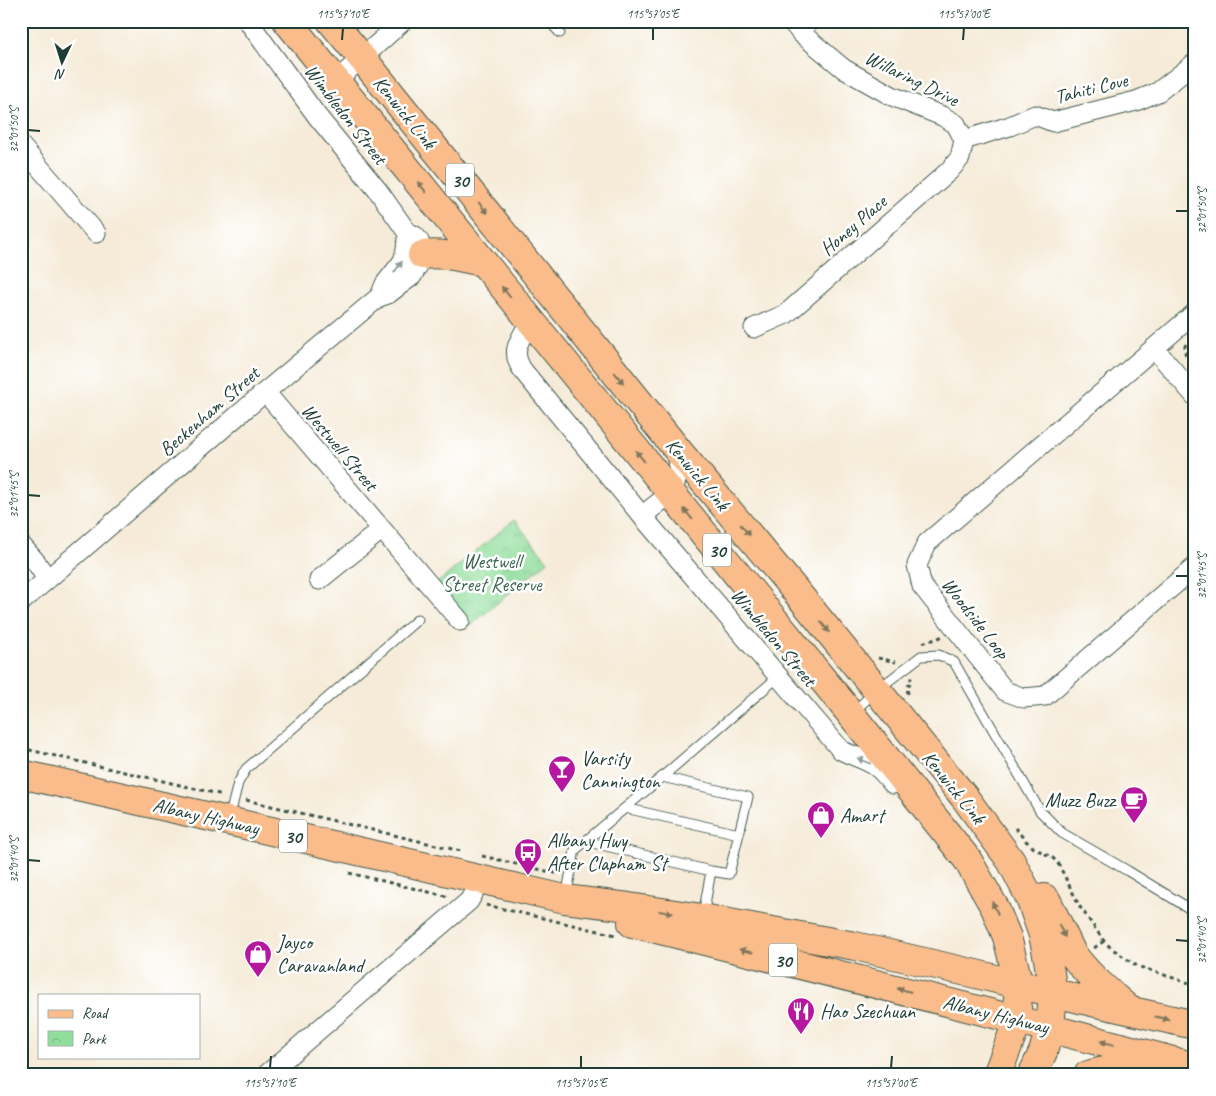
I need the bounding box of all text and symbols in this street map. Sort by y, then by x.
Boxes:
text: 115°57'10"E [317,6,371,22]
text: 115°57'05"E [627,6,681,22]
text: 115°57'00"E [938,6,992,22]
north arrow [38,38,88,88]
street label: Willaring Drive [861,45,964,113]
street label: Wimbledon Street [299,59,394,171]
text: N [54,66,66,83]
street label: Tahiti Cove [1052,67,1131,110]
street label: Kenwick Link [368,71,443,155]
text: 32°01'50"S [6,105,22,153]
road number: 30 [446,164,474,196]
one-way arrow [416,181,427,194]
text: 32°01'50"S [1194,186,1210,234]
street label: Honey Place [815,189,893,261]
one-way arrow [477,202,488,215]
one-way arrow [393,260,403,274]
one-way arrow [501,286,512,299]
street label: Beckenham Street [154,360,266,462]
one-way arrow [614,371,625,384]
street label: Westwell Street [296,399,385,498]
street label: Kenwick Link [660,433,736,517]
one-way arrow [634,449,645,462]
text: 32°01'45"S [6,470,22,518]
one-way arrow [682,508,693,521]
one-way arrow [739,524,751,536]
road number: 30 [703,534,731,566]
park label: Westwell Street Reserve [442,549,543,597]
text: 32°01'45"S [1194,551,1210,599]
street label: Woodside Loop [936,573,1016,665]
street label: Wimbledon Street [725,583,823,693]
one-way arrow [820,620,831,633]
place label: Varsity Cannington [581,746,661,794]
street label: Kenwick Link [917,746,992,830]
bar icon: Varsity Cannington [547,754,577,793]
one-way arrow [857,756,871,764]
cafe icon: Muzz Buzz [1119,785,1149,824]
place label: Muzz Buzz [1045,788,1118,813]
street label: Albany Highway [150,792,262,841]
shop icon: Amart [806,800,836,839]
place label: Amart [840,803,887,828]
road number: 30 [279,819,307,852]
place label: Albany Hwy After Clapham St [547,828,670,876]
text: 32°01'40"S [6,835,22,883]
bus stop icon: Albany Hwy After Clapham St [513,837,543,876]
one-way arrow [990,901,998,915]
one-way arrow [658,908,674,916]
text: 32°01'40"S [1194,916,1210,964]
one-way arrow [1057,923,1066,938]
place label: Jayco Caravanland [276,930,366,978]
shop icon: Jayco Caravanland [243,939,273,978]
road number: 30 [769,944,797,976]
one-way arrow [739,947,754,955]
one-way arrow [896,986,911,994]
street label: Albany Highway [940,989,1052,1040]
legend [38,994,200,1058]
restaurant icon: Hao Szechuan [786,996,816,1035]
place label: Hao Szechuan [820,999,916,1024]
text: Road [82,1004,109,1023]
one-way arrow [1155,1014,1170,1022]
text: Park [82,1030,107,1049]
one-way arrow [1099,1039,1115,1047]
text: 115°57'10"E [244,1075,298,1091]
text: 115°57'05"E [555,1075,609,1091]
text: 115°57'00"E [865,1075,919,1091]

